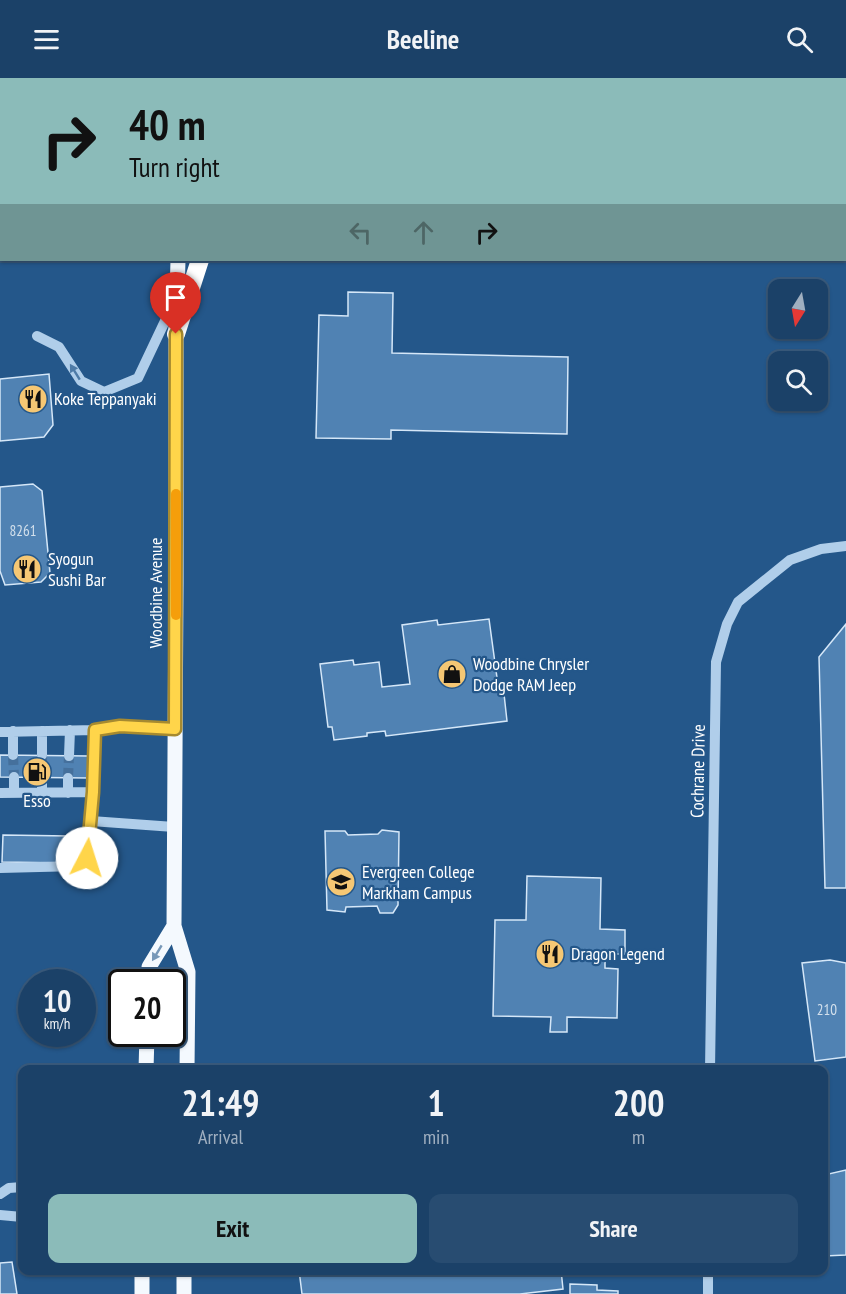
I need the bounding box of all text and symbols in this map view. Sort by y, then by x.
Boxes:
text: Beeline [387,22,459,56]
icon: menu [30,23,63,56]
icon: search [783,23,816,56]
text: 40 m [129,97,206,152]
icon: right [30,102,108,180]
text: Turn right [129,150,220,184]
icon: left [344,216,377,249]
icon: ahead [407,216,440,249]
icon: right [470,216,503,249]
pin [150,272,201,334]
north arrow [768,279,828,339]
map controls [768,279,828,411]
icon: arrive [159,281,192,314]
button: search [768,351,828,411]
one-way arrow [69,364,80,380]
restaurant icon: Koke Teppanyaki [17,383,49,415]
place label: Koke Teppanyaki [54,387,157,410]
house number: 8261 [9,521,37,540]
street label: Woodbine Avenue [144,538,167,648]
place label: Syogun Sushi Bar [48,547,106,591]
restaurant icon: Syogun Sushi Bar [11,553,43,585]
place label: Woodbine Chrysler Dodge RAM Jeep [473,652,589,696]
shop icon: Woodbine Chrysler Dodge RAM Jeep [436,658,468,690]
street label: Cochrane Drive [685,724,710,818]
fuel station icon: Esso [21,756,53,788]
place label: Esso [23,789,51,812]
position arrow [55,826,119,890]
place label: Evergreen College Markham Campus [362,860,475,904]
school or university icon: Evergreen College Markham Campus [325,866,357,898]
restaurant icon: Dragon Legend [534,938,566,970]
place label: Dragon Legend [571,942,665,965]
one-way arrow [152,945,163,961]
speed limit sign: 20 [108,969,186,1047]
text: 10 [43,981,71,1020]
house number: 210 [817,1000,837,1019]
text: km/h [44,1014,70,1033]
text: 21:49 [182,1079,259,1126]
text: 1 [427,1079,445,1126]
text: 200 [613,1079,664,1126]
text: Arrival [198,1124,243,1150]
text: min [423,1124,449,1150]
text: m [632,1124,645,1150]
button: Exit [48,1194,417,1263]
button: Share [429,1194,798,1263]

